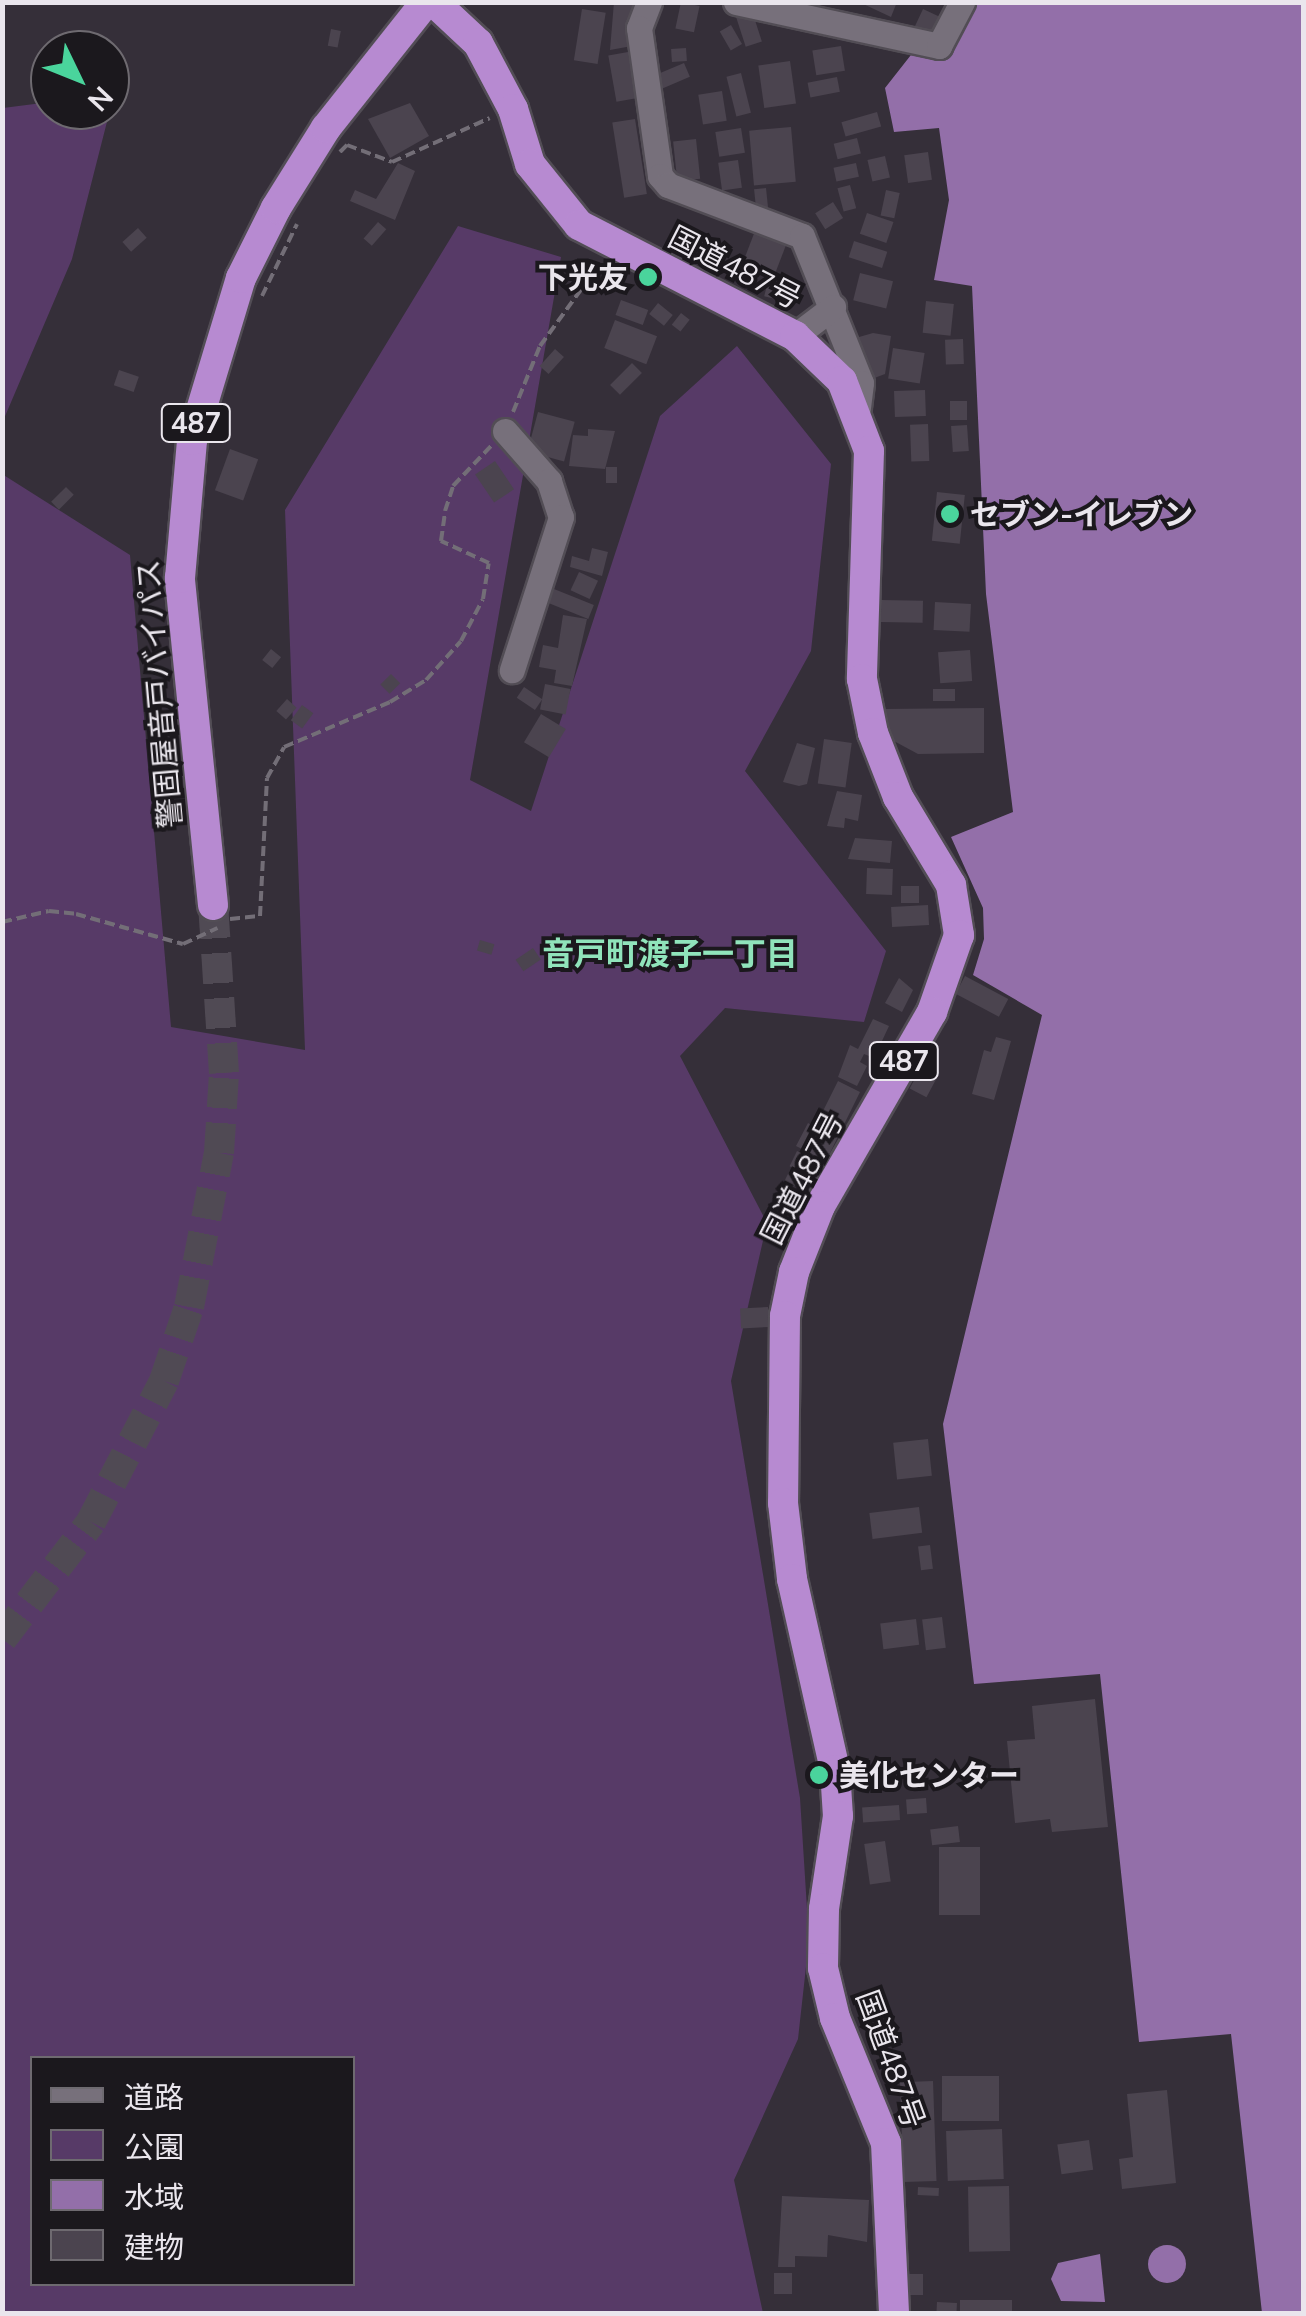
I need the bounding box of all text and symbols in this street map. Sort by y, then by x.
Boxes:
north arrow [30,30,130,130]
text: N [81,80,121,119]
street label: 国道487号 [663,218,807,316]
place label: 下光友 [538,259,628,295]
marker: 下光友 [637,266,659,288]
road number: 487 [158,400,234,446]
place label: セブン-イレブン [970,496,1193,532]
marker: セブン-イレブン [939,503,961,525]
street label: 警固屋音戸バイパス [129,558,189,830]
district label: 音戸町渡子一丁目 [542,934,798,972]
road number: 487 [866,1038,942,1084]
street label: 国道487号 [753,1106,851,1250]
place label: 美化センター [839,1757,1019,1793]
marker: 美化センター [808,1764,830,1786]
street label: 国道487号 [849,1985,933,2133]
legend [30,2056,355,2286]
text: 道路 [124,2078,184,2116]
text: 公園 [124,2128,184,2166]
text: 水域 [124,2178,184,2216]
text: 建物 [124,2228,184,2266]

